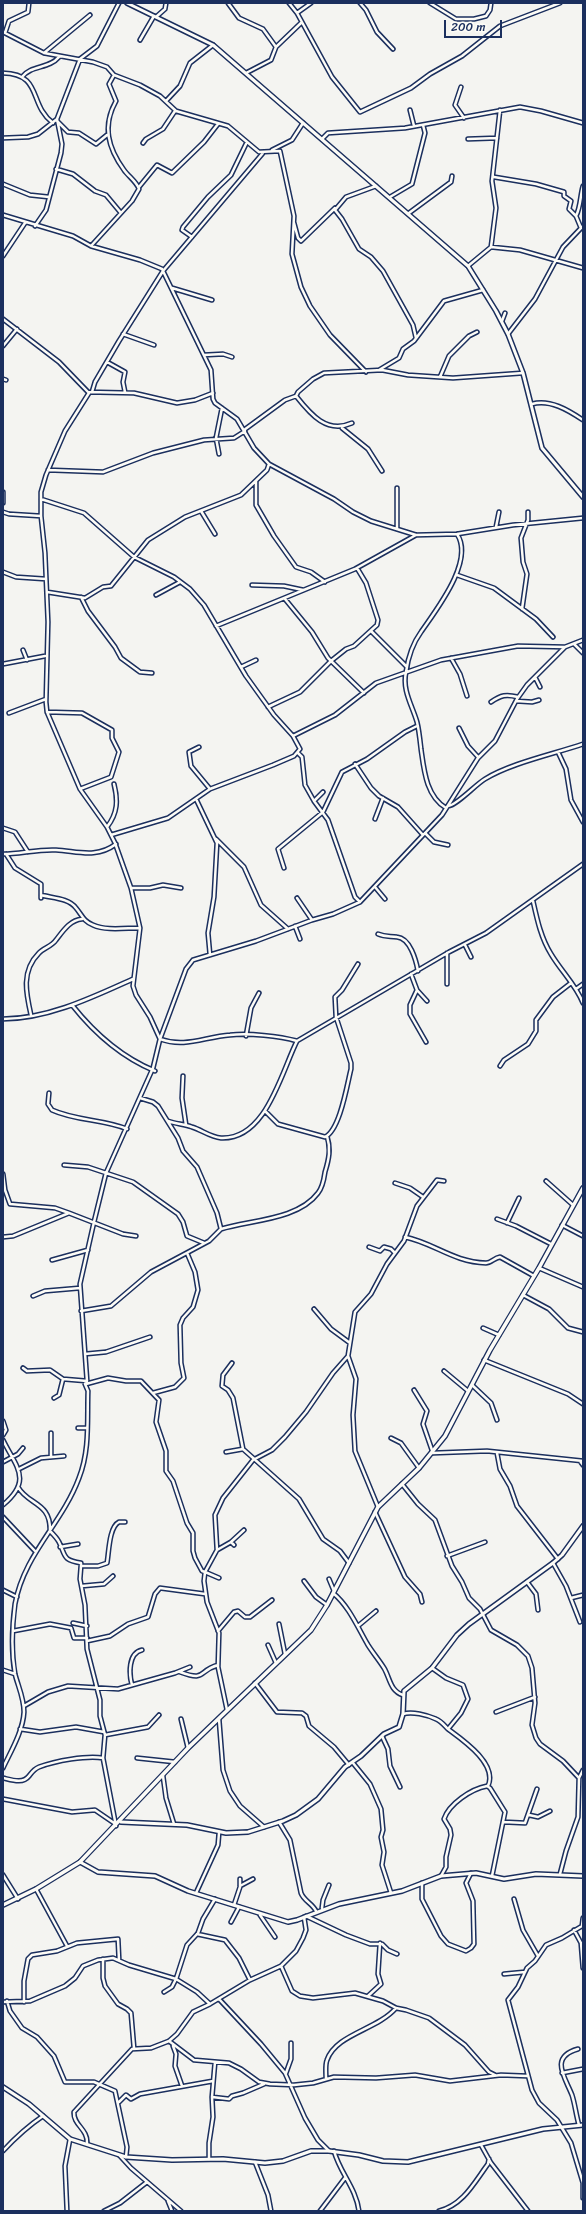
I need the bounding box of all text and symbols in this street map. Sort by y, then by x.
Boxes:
scale bar [446,12,504,38]
text: 200 m [451,16,485,38]

